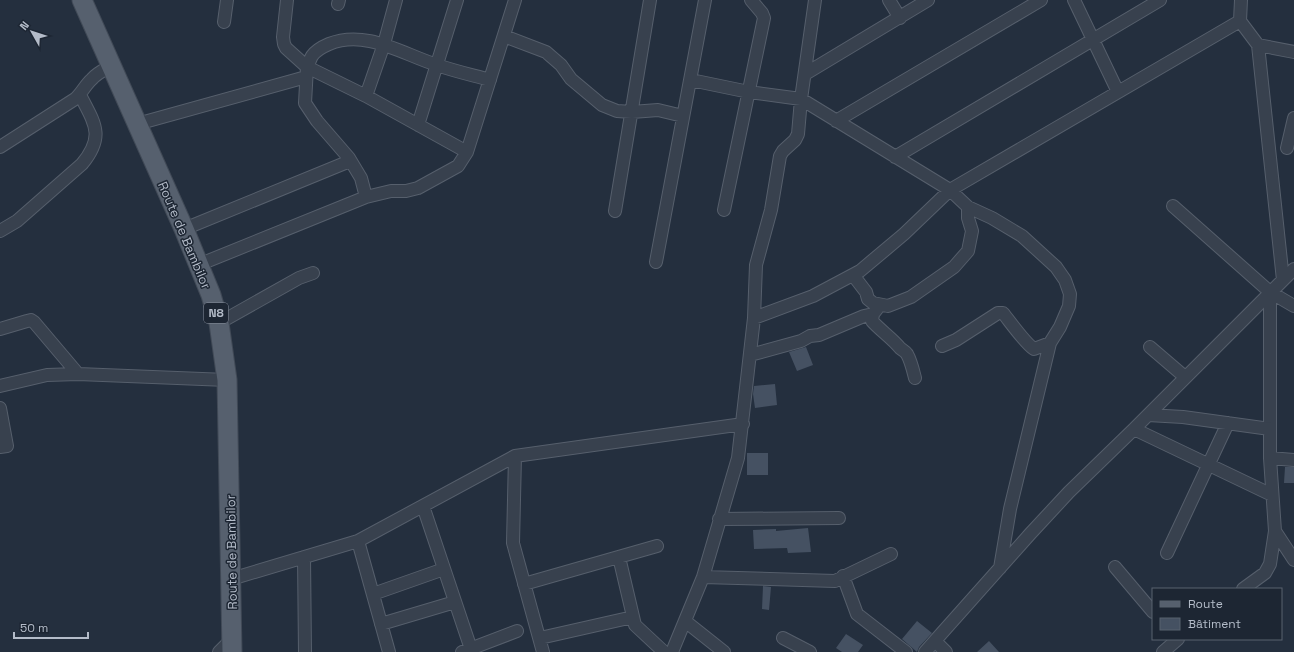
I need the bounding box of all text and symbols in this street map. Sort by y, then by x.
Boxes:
north arrow [12,12,52,52]
text: N [16,18,32,33]
street label: Route de Bambilor [154,179,215,292]
road number: N8 [204,303,228,323]
street label: Route de Bambilor [222,494,241,610]
legend [1152,588,1282,640]
text: Route [1188,596,1223,612]
scale bar [14,614,88,640]
text: Bâtiment [1188,616,1241,632]
text: 50 m [20,620,48,636]

